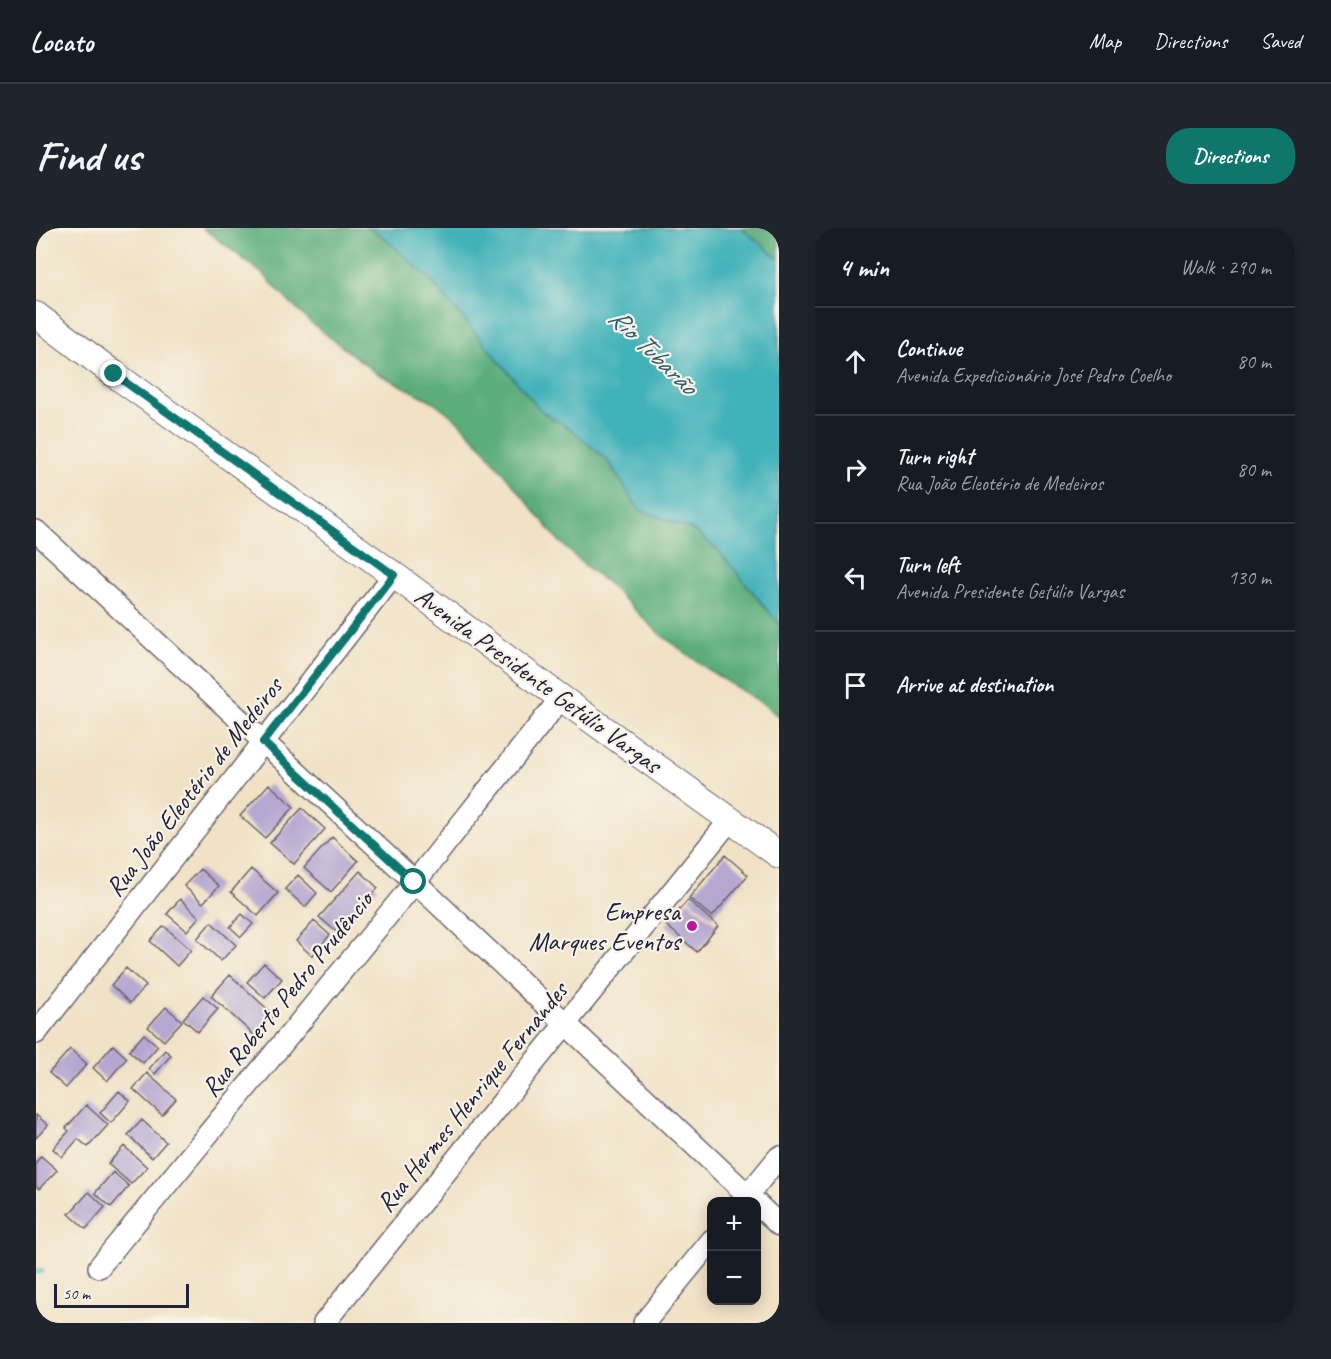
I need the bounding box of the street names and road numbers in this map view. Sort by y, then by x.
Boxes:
street label: Avenida Presidente Getúlio Vargas [408,580,669,782]
street label: Rua João Eleotério de Medeiros [98,669,291,903]
street label: Rua Roberto Pedro Prudêncio [194,882,382,1103]
street label: Rua Hermes Henrique Fernandes [369,974,576,1219]

